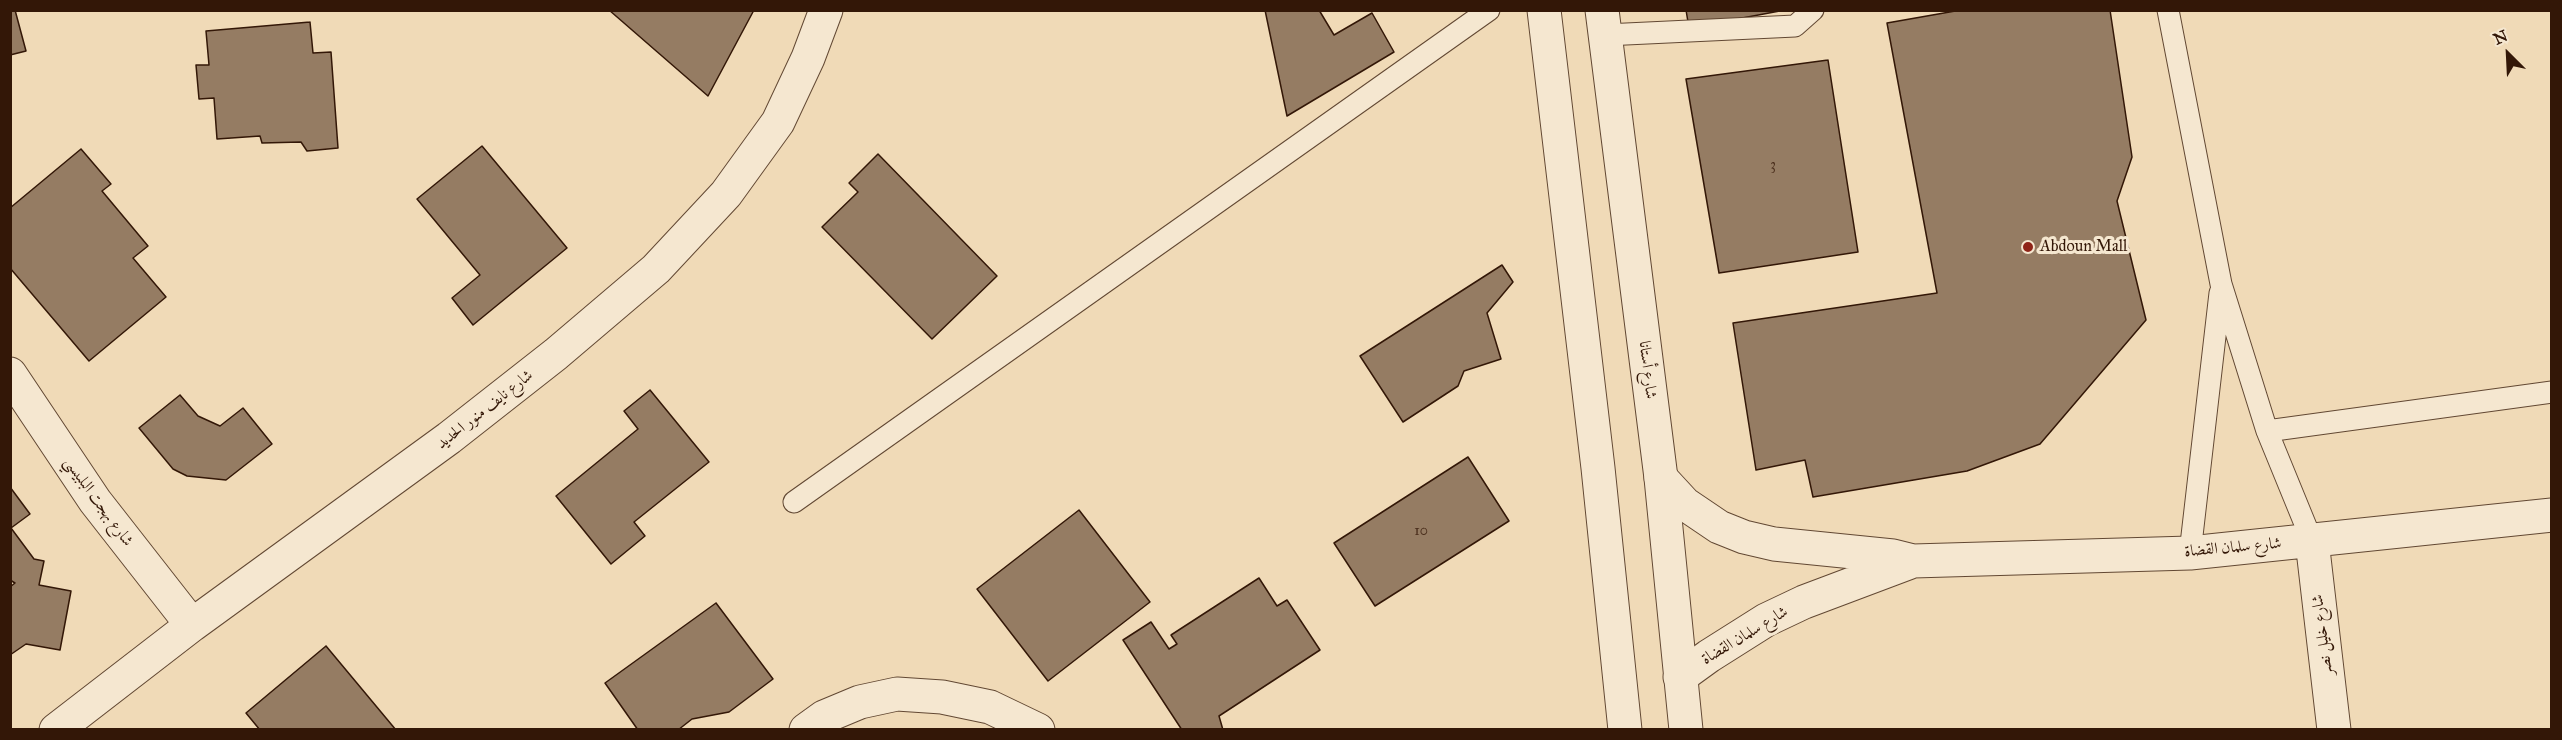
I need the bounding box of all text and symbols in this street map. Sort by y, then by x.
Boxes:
north arrow [2478,24,2538,84]
text: N [2490,26,2511,49]
house number: 3 [1770,158,1776,174]
place label: Abdoun Mall [2040,237,2127,257]
marker: Abdoun Mall [2021,240,2035,254]
street label: شارع أستانا [1634,340,1660,400]
street label: شارع نايف منور الحديد [433,366,537,454]
street label: شارع بهجت البلبيسي [59,454,137,550]
house number: 10 [1414,524,1428,540]
street label: شارع سلمان القضاة [2184,534,2282,562]
street label: شارع خليل نصر [2308,593,2338,677]
street label: شارع سلمان القضاة [1698,603,1792,669]

